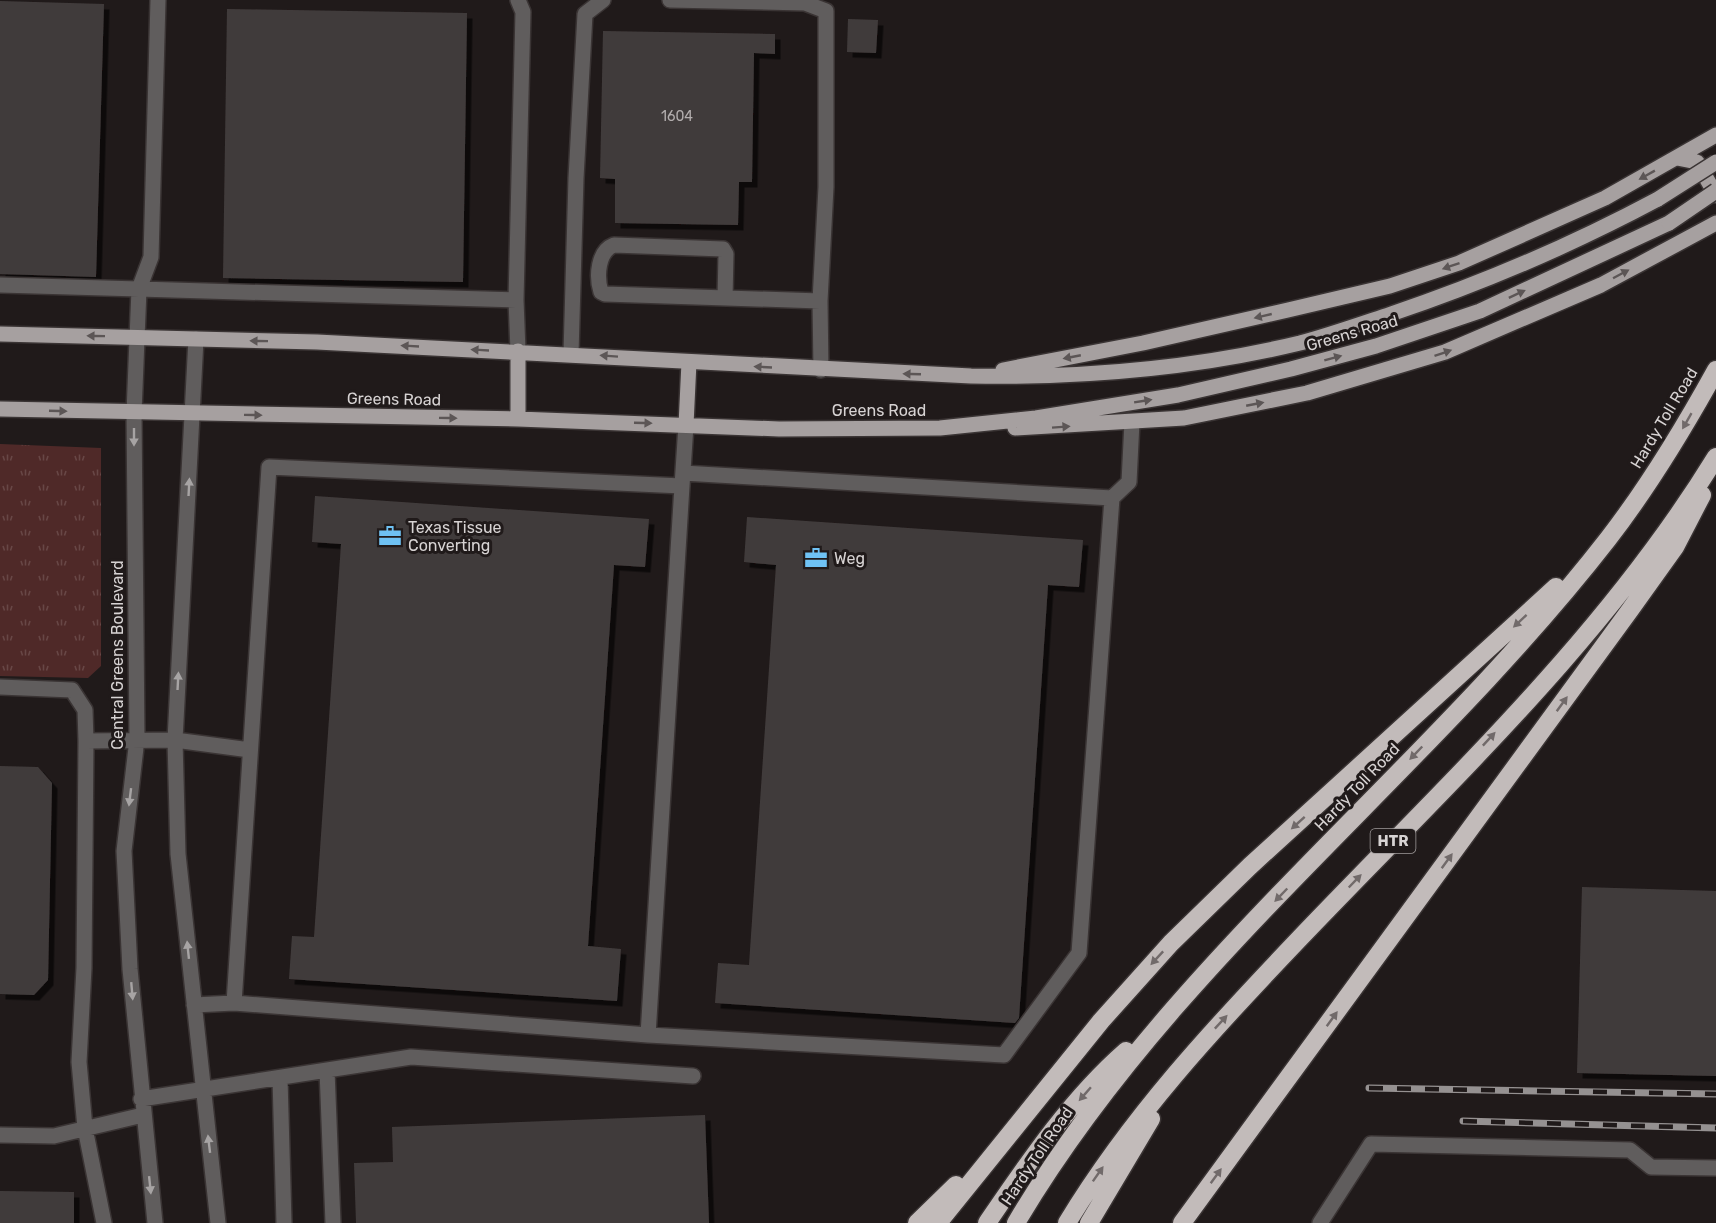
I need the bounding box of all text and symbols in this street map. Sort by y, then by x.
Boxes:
house number: 1604 [661,108,693,125]
one-way arrow [1639,169,1655,180]
one-way arrow [1442,261,1460,271]
one-way arrow [1613,269,1630,279]
one-way arrow [1509,289,1526,298]
street label: Greens Road [1304,311,1400,355]
one-way arrow [1253,312,1272,321]
one-way arrow [86,331,105,341]
one-way arrow [249,336,268,345]
one-way arrow [401,342,420,351]
one-way arrow [470,345,489,354]
one-way arrow [1434,347,1452,357]
one-way arrow [600,352,619,361]
one-way arrow [1324,352,1343,362]
one-way arrow [1063,353,1082,362]
one-way arrow [753,362,772,371]
street label: Hardy Toll Road [1626,364,1702,472]
one-way arrow [903,369,922,378]
street label: Greens Road [347,389,441,409]
one-way arrow [1134,396,1153,405]
one-way arrow [1245,399,1264,408]
street label: Greens Road [832,401,926,420]
one-way arrow [49,406,68,415]
one-way arrow [244,410,263,419]
one-way arrow [439,413,458,423]
one-way arrow [1681,413,1692,429]
one-way arrow [634,419,653,428]
one-way arrow [1052,422,1071,432]
one-way arrow [129,428,139,447]
one-way arrow [184,477,193,496]
place label: Texas Tissue Converting [408,518,502,555]
office icon: Texas Tissue Converting [377,523,403,549]
office icon: Weg [803,545,829,571]
place label: Weg [834,549,865,568]
street label: Central Greens Boulevard [108,560,127,750]
one-way arrow [1512,614,1527,628]
one-way arrow [173,672,182,691]
one-way arrow [1556,696,1568,712]
one-way arrow [1482,733,1496,747]
street label: Hardy Toll Road [1311,739,1403,835]
one-way arrow [1409,746,1423,760]
one-way arrow [126,788,135,807]
one-way arrow [1291,816,1306,829]
road number: HTR [1370,829,1416,853]
one-way arrow [1441,854,1453,870]
one-way arrow [1348,873,1362,888]
one-way arrow [1274,887,1288,902]
one-way arrow [183,941,193,960]
one-way arrow [1150,950,1164,965]
one-way arrow [127,982,137,1001]
one-way arrow [1326,1011,1338,1027]
one-way arrow [1213,1015,1227,1029]
one-way arrow [1078,1086,1091,1102]
street label: Hardy Toll Road [997,1103,1077,1209]
one-way arrow [204,1134,214,1153]
one-way arrow [1092,1166,1104,1181]
one-way arrow [1210,1168,1222,1183]
one-way arrow [146,1176,155,1195]

